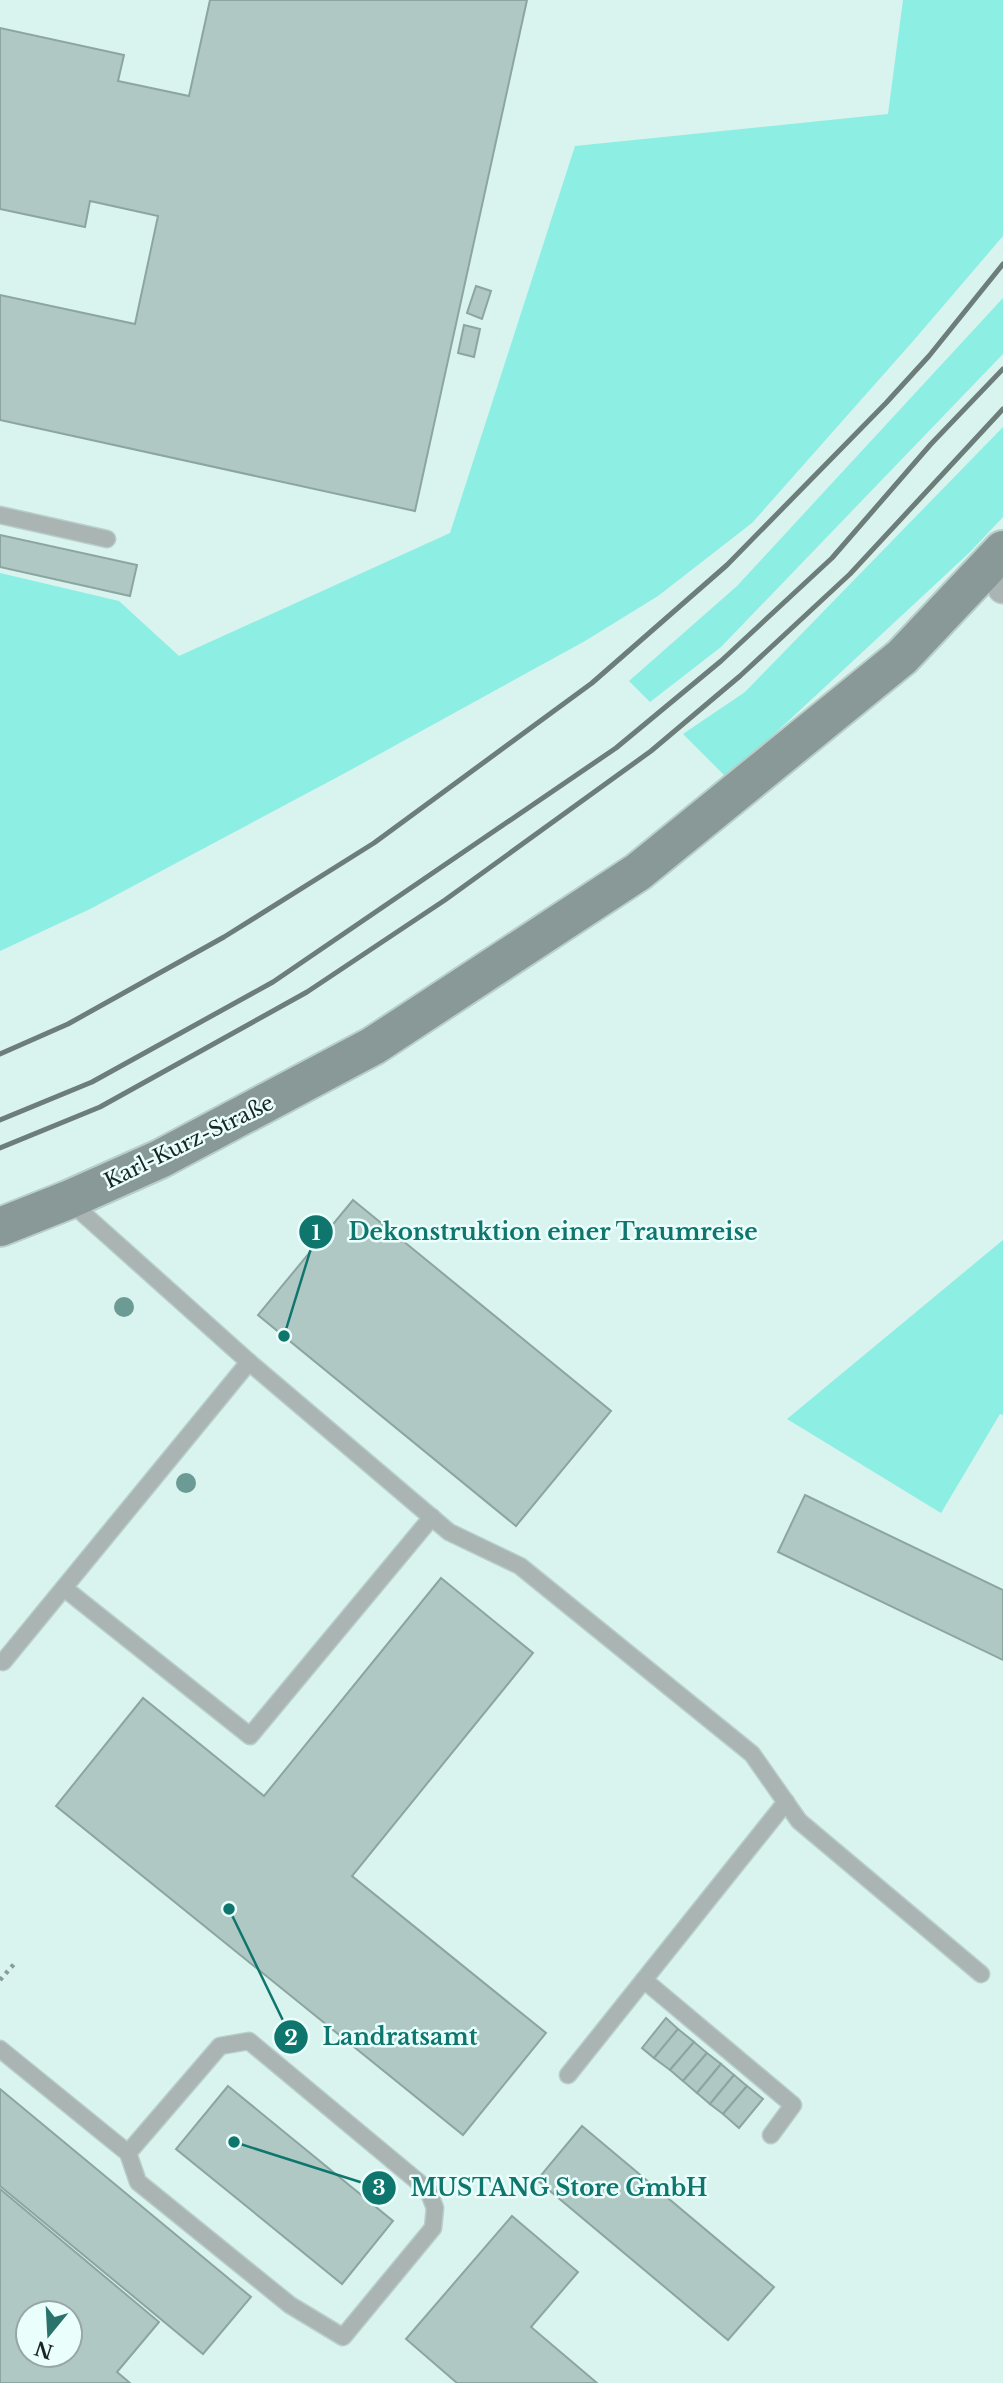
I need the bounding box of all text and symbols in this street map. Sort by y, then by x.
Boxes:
street label: Karl-Kurz-Straße [100,1090,278,1194]
callout: Dekonstruktion einer Traumreise [299,1210,772,1254]
text: Dekonstruktion einer Traumreise [348,1218,758,1246]
text: 1 [311,1220,321,1246]
callout: Landratsamt [274,2015,492,2059]
text: Landratsamt [323,2023,478,2051]
text: 2 [284,2025,298,2051]
callout: MUSTANG Store GmbH [362,2166,722,2210]
text: MUSTANG Store GmbH [410,2174,708,2202]
text: 3 [372,2175,386,2201]
north arrow [14,2299,84,2369]
text: N [32,2336,56,2363]

